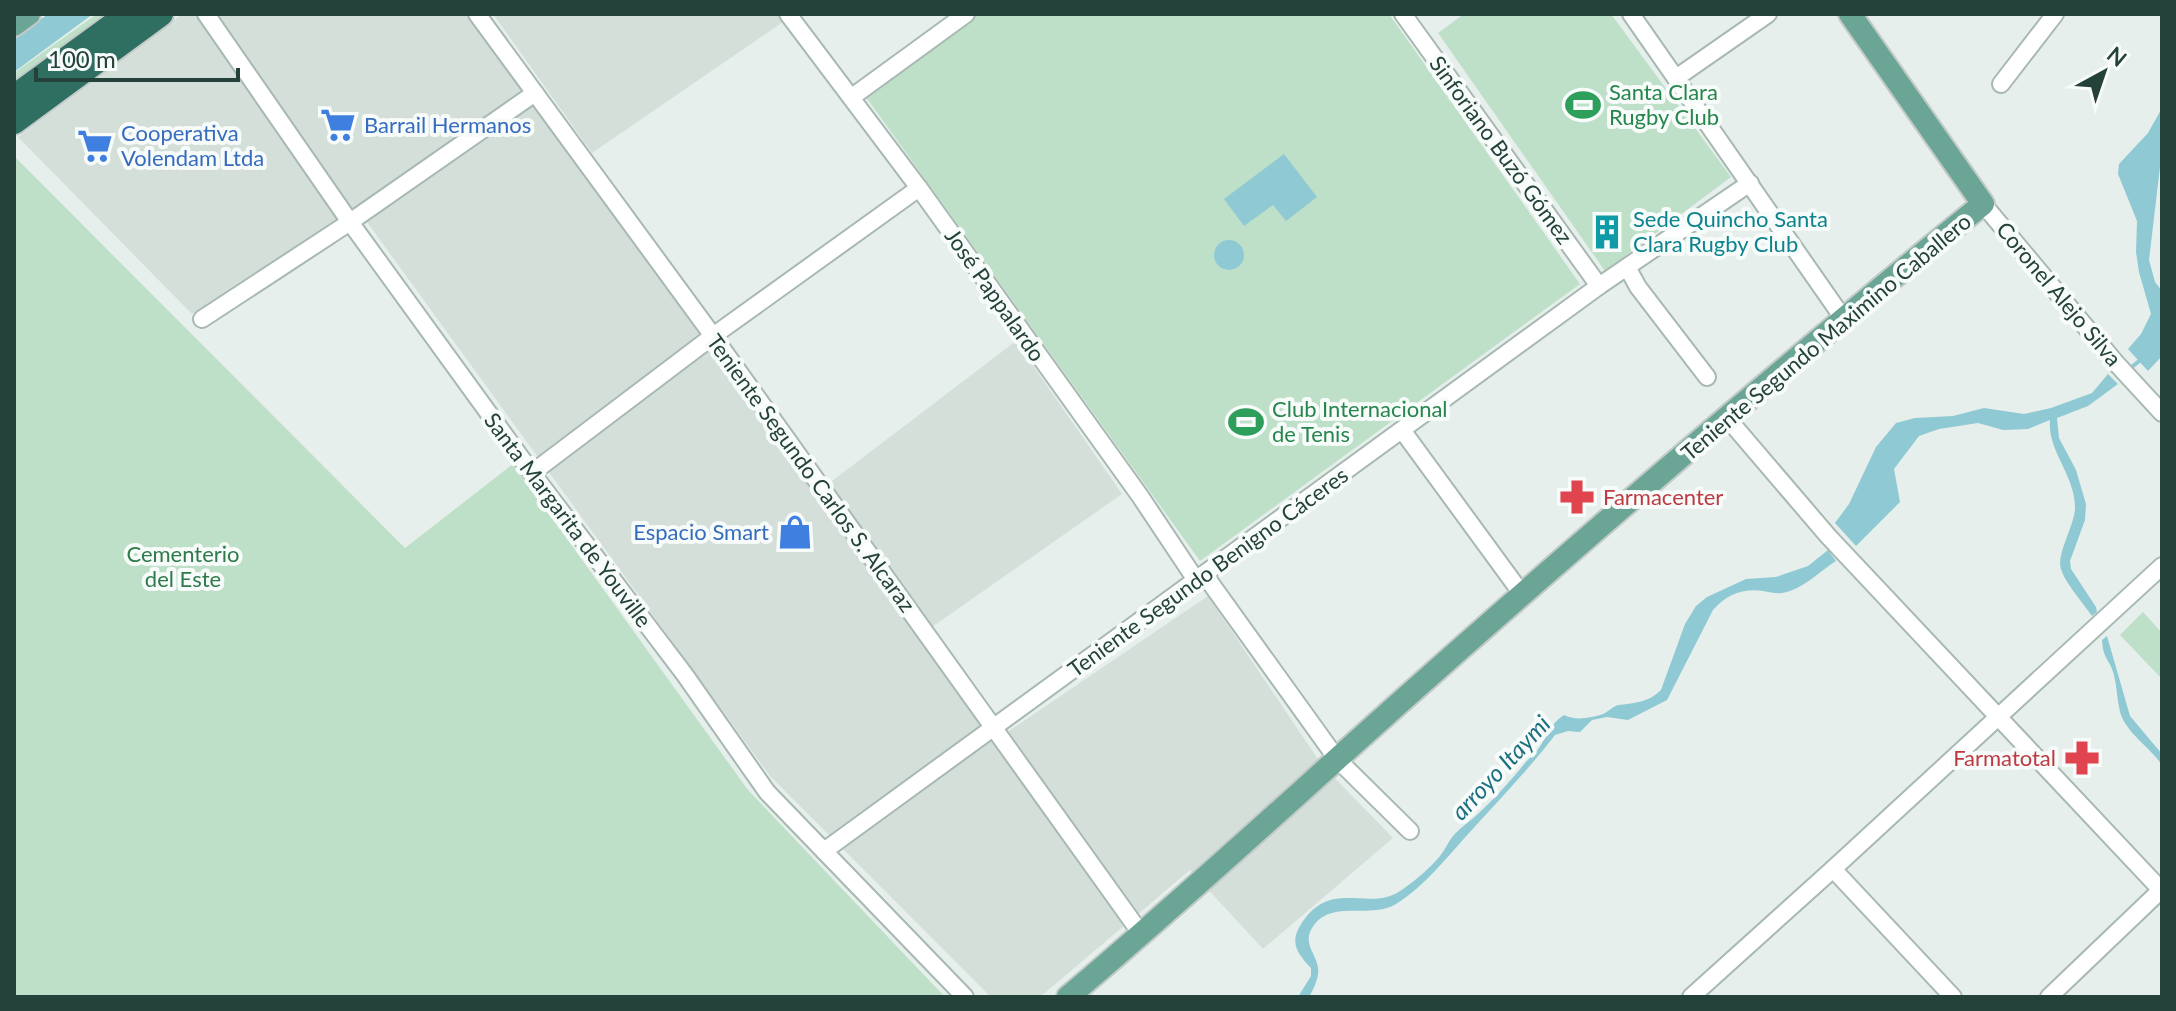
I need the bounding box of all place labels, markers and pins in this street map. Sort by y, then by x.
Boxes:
place label: Santa Clara Rugby Club [1609,78,1719,130]
sports icon: Santa Clara Rugby Club [1564,86,1602,124]
supermarket icon: Barrail Hermanos [319,106,357,144]
place label: Barrail Hermanos [364,111,531,138]
place label: Cooperativa Volendam Ltda [121,119,264,171]
supermarket icon: Cooperativa Volendam Ltda [76,127,114,165]
place label: Sede Quincho Santa Clara Rugby Club [1633,205,1828,257]
building icon: Sede Quincho Santa Clara Rugby Club [1588,213,1626,251]
place label: Club Internacional de Tenis [1272,395,1448,447]
sports icon: Club Internacional de Tenis [1227,403,1265,441]
pharmacy icon: Farmacenter [1558,478,1596,516]
place label: Farmacenter [1603,483,1723,510]
shop icon: Espacio Smart [776,513,814,551]
place label: Espacio Smart [633,518,769,545]
pharmacy icon: Farmatotal [2063,739,2101,777]
place label: Farmatotal [1953,744,2056,771]

